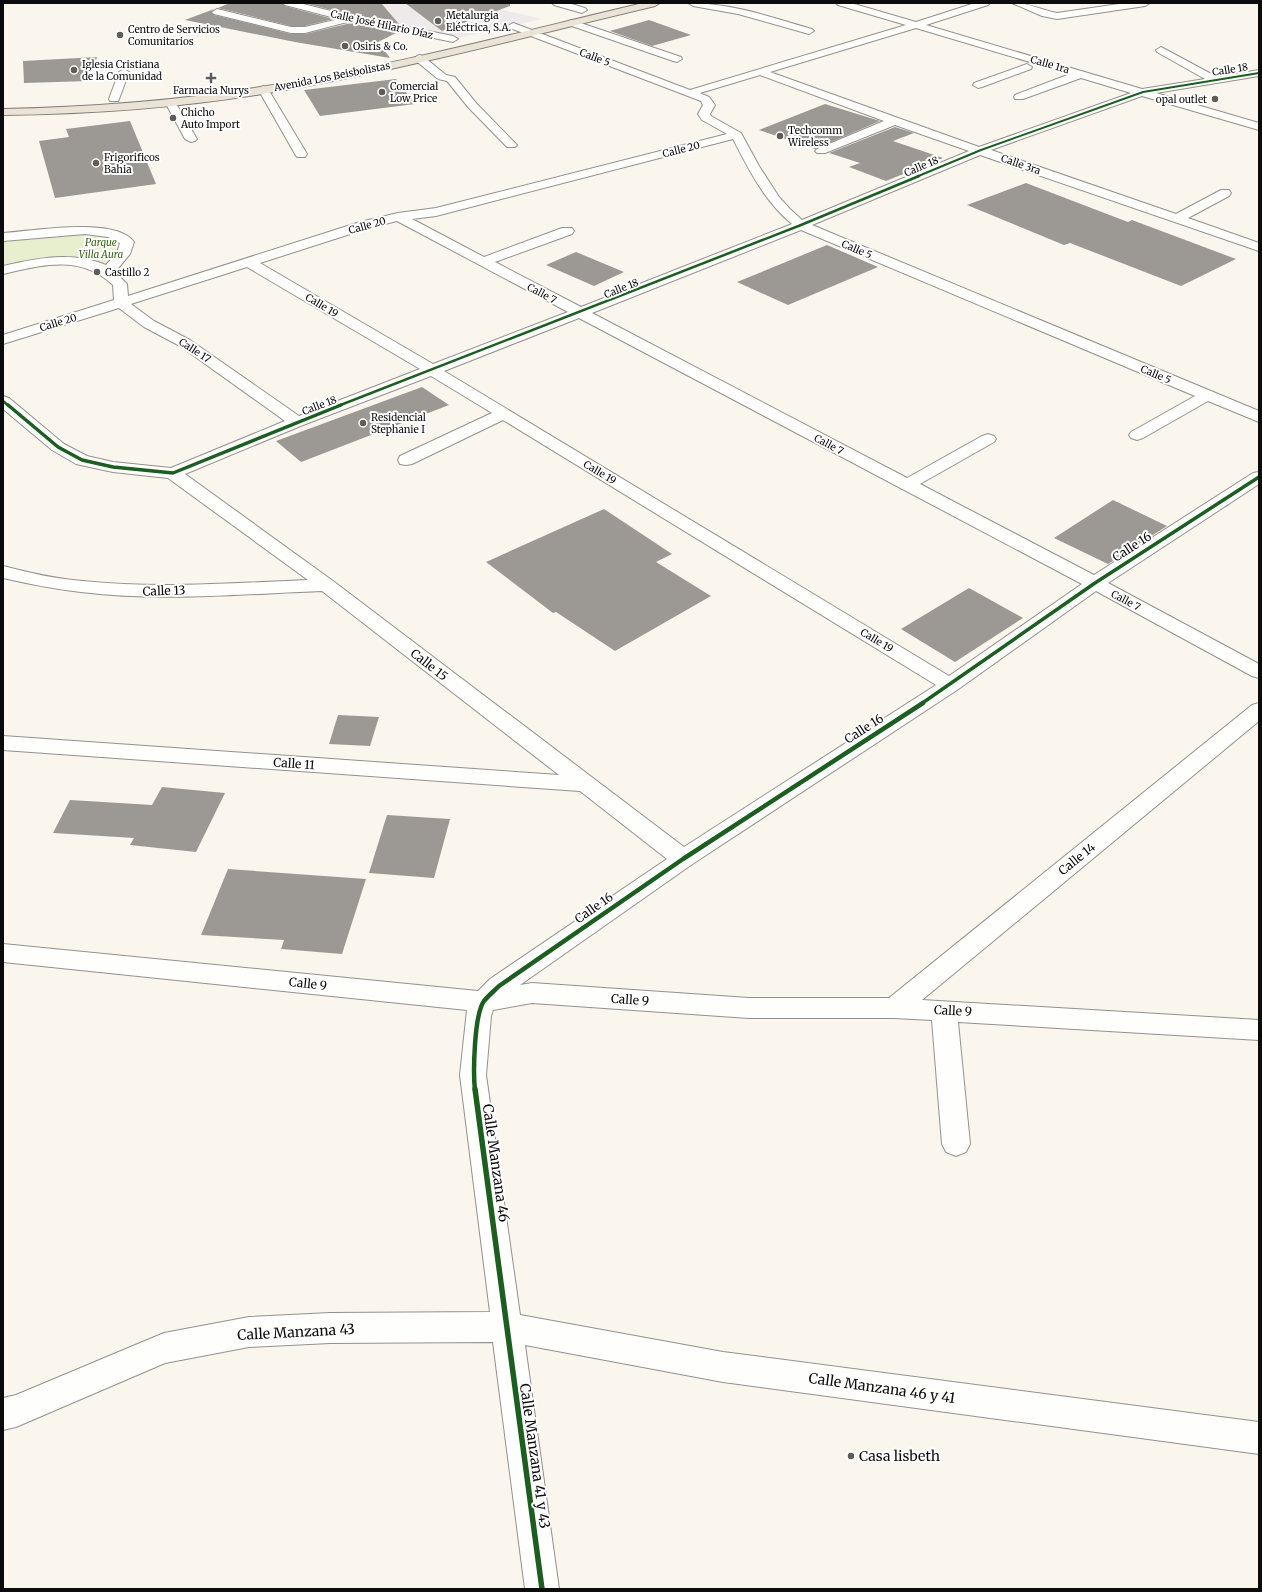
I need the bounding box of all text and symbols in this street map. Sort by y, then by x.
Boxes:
street label: Calle José Hilario Díaz [329,7,435,42]
place label: Metalurgia Eléctrica, S.A. [446,9,511,34]
marker: Metalurgia Eléctrica, S.A. [433,16,443,26]
place label: Centro de Servicios Comunitarios [128,23,220,48]
marker: Centro de Servicios Comunitarios [115,30,125,40]
place label: Osiris & Co. [353,40,408,53]
marker: Osiris & Co. [340,41,350,51]
street label: Calle 5 [578,46,612,69]
street label: Calle 1ra [1029,53,1071,76]
place label: Iglesia Cristiana de la Comunidad [82,58,162,83]
street label: Avenida Los Beisbolistas [272,59,391,94]
street label: Calle 18 [1211,60,1249,79]
marker: Iglesia Cristiana de la Comunidad [69,65,79,75]
marker: Farmacia Nurys [206,73,216,83]
place label: Comercial Low Price [390,80,438,105]
place label: Farmacia Nurys [173,84,249,97]
marker: Comercial Low Price [377,87,387,97]
place label: opal outlet [1156,93,1207,106]
marker: opal outlet [1210,94,1220,104]
place label: Chicho Auto Import [180,106,240,131]
marker: Chicho Auto Import [168,113,178,123]
place label: Techcomm Wireless [787,124,842,149]
marker: Techcomm Wireless [775,131,785,141]
street label: Calle 20 [661,139,701,160]
place label: Frigorificos Bahia [104,151,160,176]
street label: Calle 3ra [999,152,1043,178]
street label: Calle 18 [902,153,940,179]
marker: Frigorificos Bahia [91,158,101,168]
street label: Calle 20 [347,214,387,237]
park label: Parque Villa Aura [79,236,123,261]
street label: Calle 5 [840,237,874,262]
place label: Castillo 2 [105,266,149,279]
marker: Castillo 2 [92,267,102,277]
street label: Calle 18 [602,276,640,301]
street label: Calle 7 [525,280,559,307]
street label: Calle 19 [303,291,340,320]
street label: Calle 20 [38,311,78,334]
street label: Calle 17 [176,335,213,366]
street label: Calle 5 [1139,362,1173,387]
street label: Calle 18 [300,393,338,418]
place label: Residencial Stephanie I [371,411,426,436]
marker: Residencial Stephanie I [358,418,368,428]
street label: Calle 7 [812,431,846,458]
street label: Calle 19 [581,458,618,487]
street label: Calle 16 [1110,529,1154,565]
street label: Calle 13 [142,582,186,599]
street label: Calle 7 [1109,587,1143,614]
street label: Calle 19 [858,626,895,655]
street label: Calle 15 [408,645,451,684]
street label: Calle 16 [842,711,886,747]
street label: Calle 11 [273,755,316,772]
street label: Calle 14 [1055,839,1099,878]
street label: Calle 16 [572,889,616,926]
street label: Calle 9 [288,974,328,993]
street label: Calle 9 [610,991,650,1008]
street label: Calle 9 [934,1002,973,1019]
street label: Calle Manzana 46 [479,1103,513,1223]
street label: Calle Manzana 43 [237,1320,355,1344]
street label: Calle Manzana 46 y 41 [807,1369,957,1407]
street label: Calle Manzana 41 y 43 [516,1382,554,1530]
place label: Casa lisbeth [859,1447,940,1465]
marker: Casa lisbeth [846,1451,856,1461]

